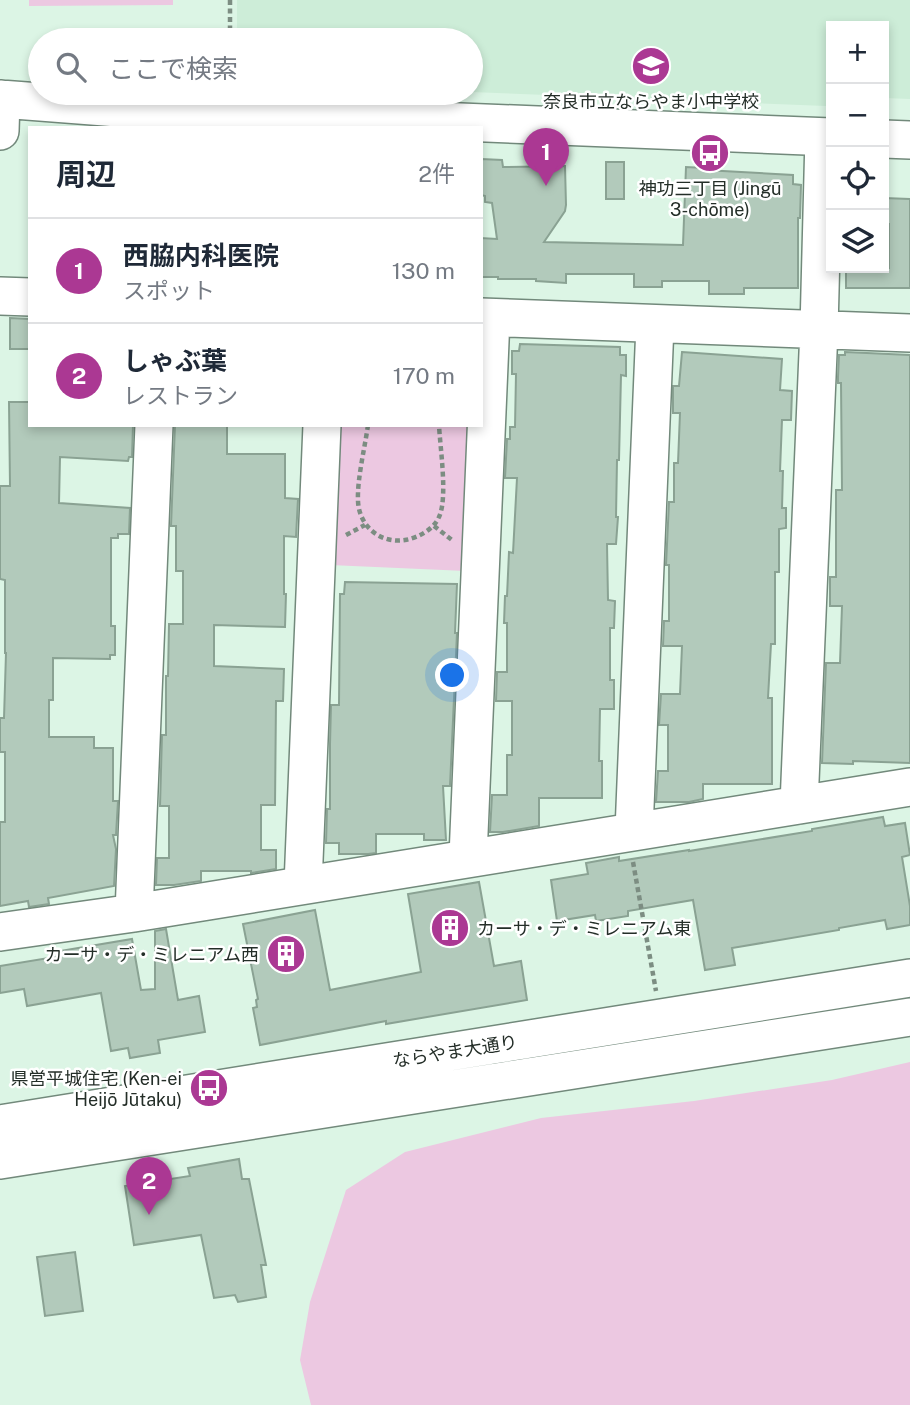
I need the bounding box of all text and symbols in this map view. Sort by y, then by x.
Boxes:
map controls [826,21,889,273]
button: + [826,21,889,84]
search box [28,28,483,105]
school or university icon: 奈良市立ならやま小中学校 [630,45,672,87]
icon: search [52,48,90,86]
text: ここで検索 [108,53,238,84]
button: − [826,84,889,147]
place label: 奈良市立ならやま小中学校 [543,91,759,112]
pin: 1 [523,128,569,186]
bus stop icon: 神功三丁目 (Jingū 3-chōme) [689,132,731,174]
button: locate [826,147,889,210]
text: 周辺 [56,156,116,192]
text: 2件 [418,160,455,187]
place label: 神功三丁目 (Jingū 3-chōme) [638,178,782,220]
button: layers [826,210,889,273]
text: 西脇内科医院 [123,240,279,271]
text: 1 [74,257,84,284]
text: 130 m [392,257,455,284]
text: スポット [123,277,215,304]
text: しゃぶ葉 [123,345,227,376]
text: 2 [72,362,86,389]
text: 170 m [393,362,455,389]
text: レストラン [123,382,238,409]
your location [435,658,469,692]
building icon: カーサ・デ・ミレニアム東 [429,907,471,949]
place label: カーサ・デ・ミレニアム東 [477,918,691,939]
building icon: カーサ・デ・ミレニアム西 [265,933,307,975]
place label: カーサ・デ・ミレニアム西 [45,944,259,965]
street label: ならやま大通り [391,1031,519,1071]
bus stop icon: 県営平城住宅 (Ken-ei Heijō Jūtaku) [188,1067,230,1109]
place label: 県営平城住宅 (Ken-ei Heijō Jūtaku) [10,1068,182,1110]
pin: 2 [126,1157,172,1215]

